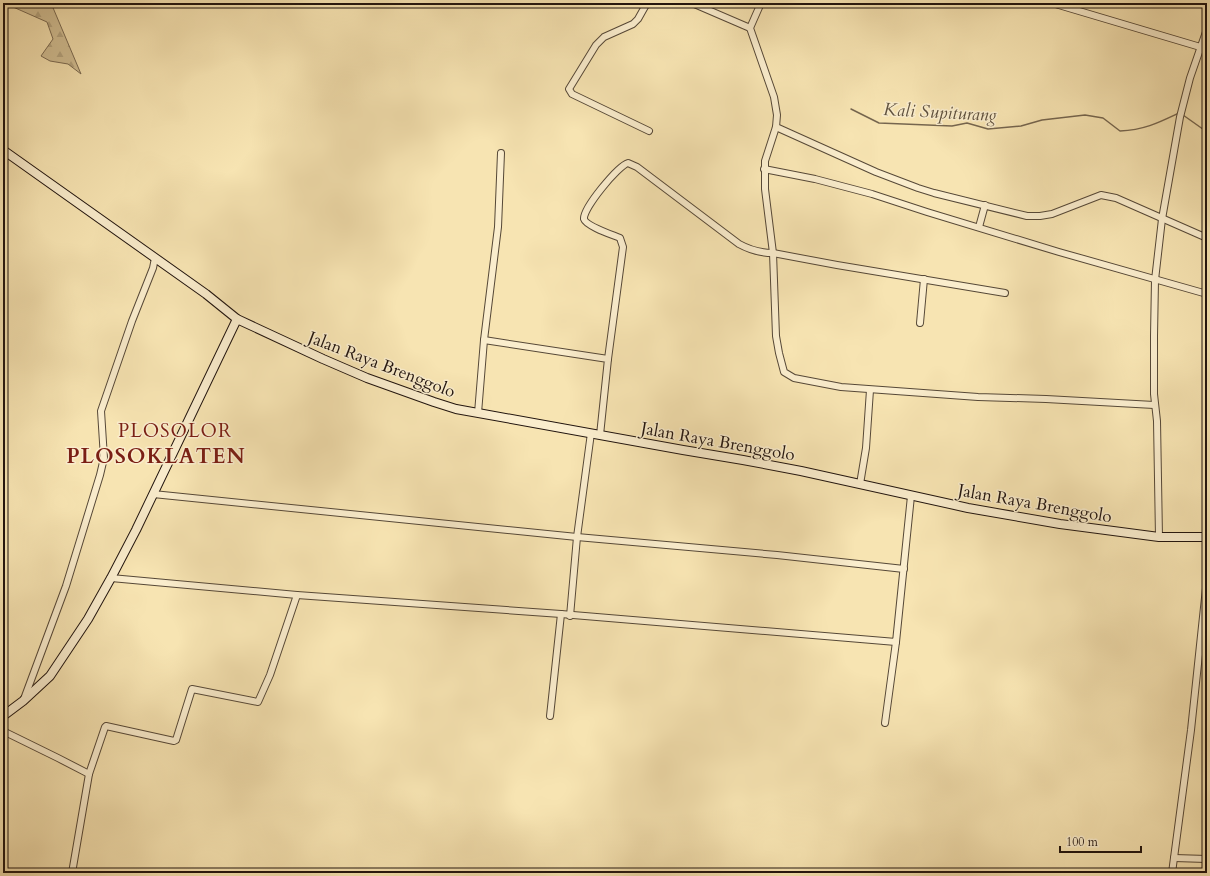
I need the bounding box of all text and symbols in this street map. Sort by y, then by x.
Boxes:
water label: Kali Supiturang [883,97,997,128]
street label: Jalan Raya Brenggolo [302,325,459,403]
street label: Jalan Raya Brenggolo [636,416,797,466]
district label: PLOSOLOR [118,418,232,444]
district label: PLOSOKLATEN [66,442,246,471]
street label: Jalan Raya Brenggolo [953,478,1114,528]
scale bar [1060,828,1141,854]
text: 100 m [1066,834,1099,850]

